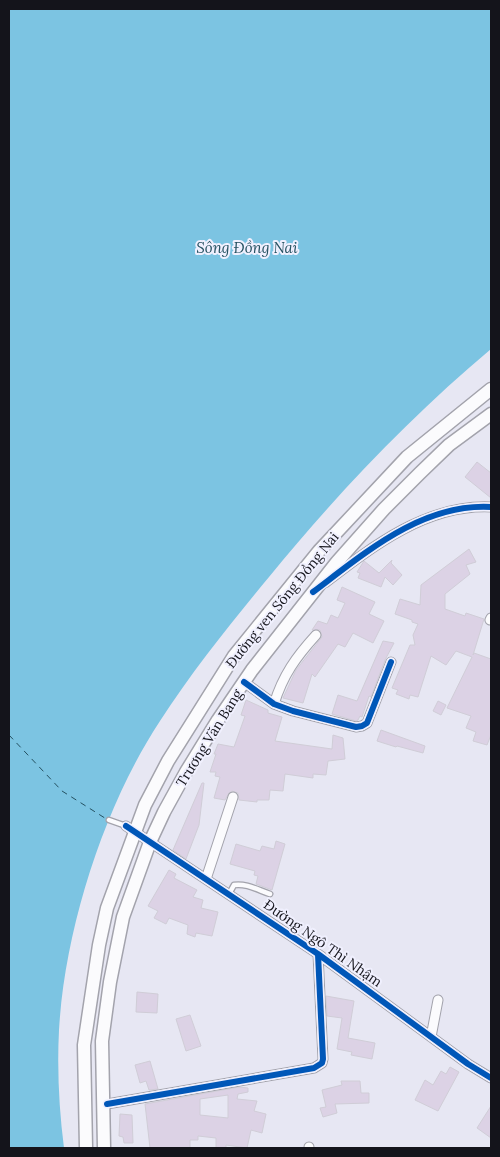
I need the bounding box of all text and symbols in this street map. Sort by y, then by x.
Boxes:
water label: Sông Đồng Nai [196,238,298,257]
street label: Đường ven Sông Đồng Nai [222,528,343,672]
street label: Trương Văn Bang [172,686,246,790]
street label: Đường Ngô Thì Nhậm [260,895,386,991]

